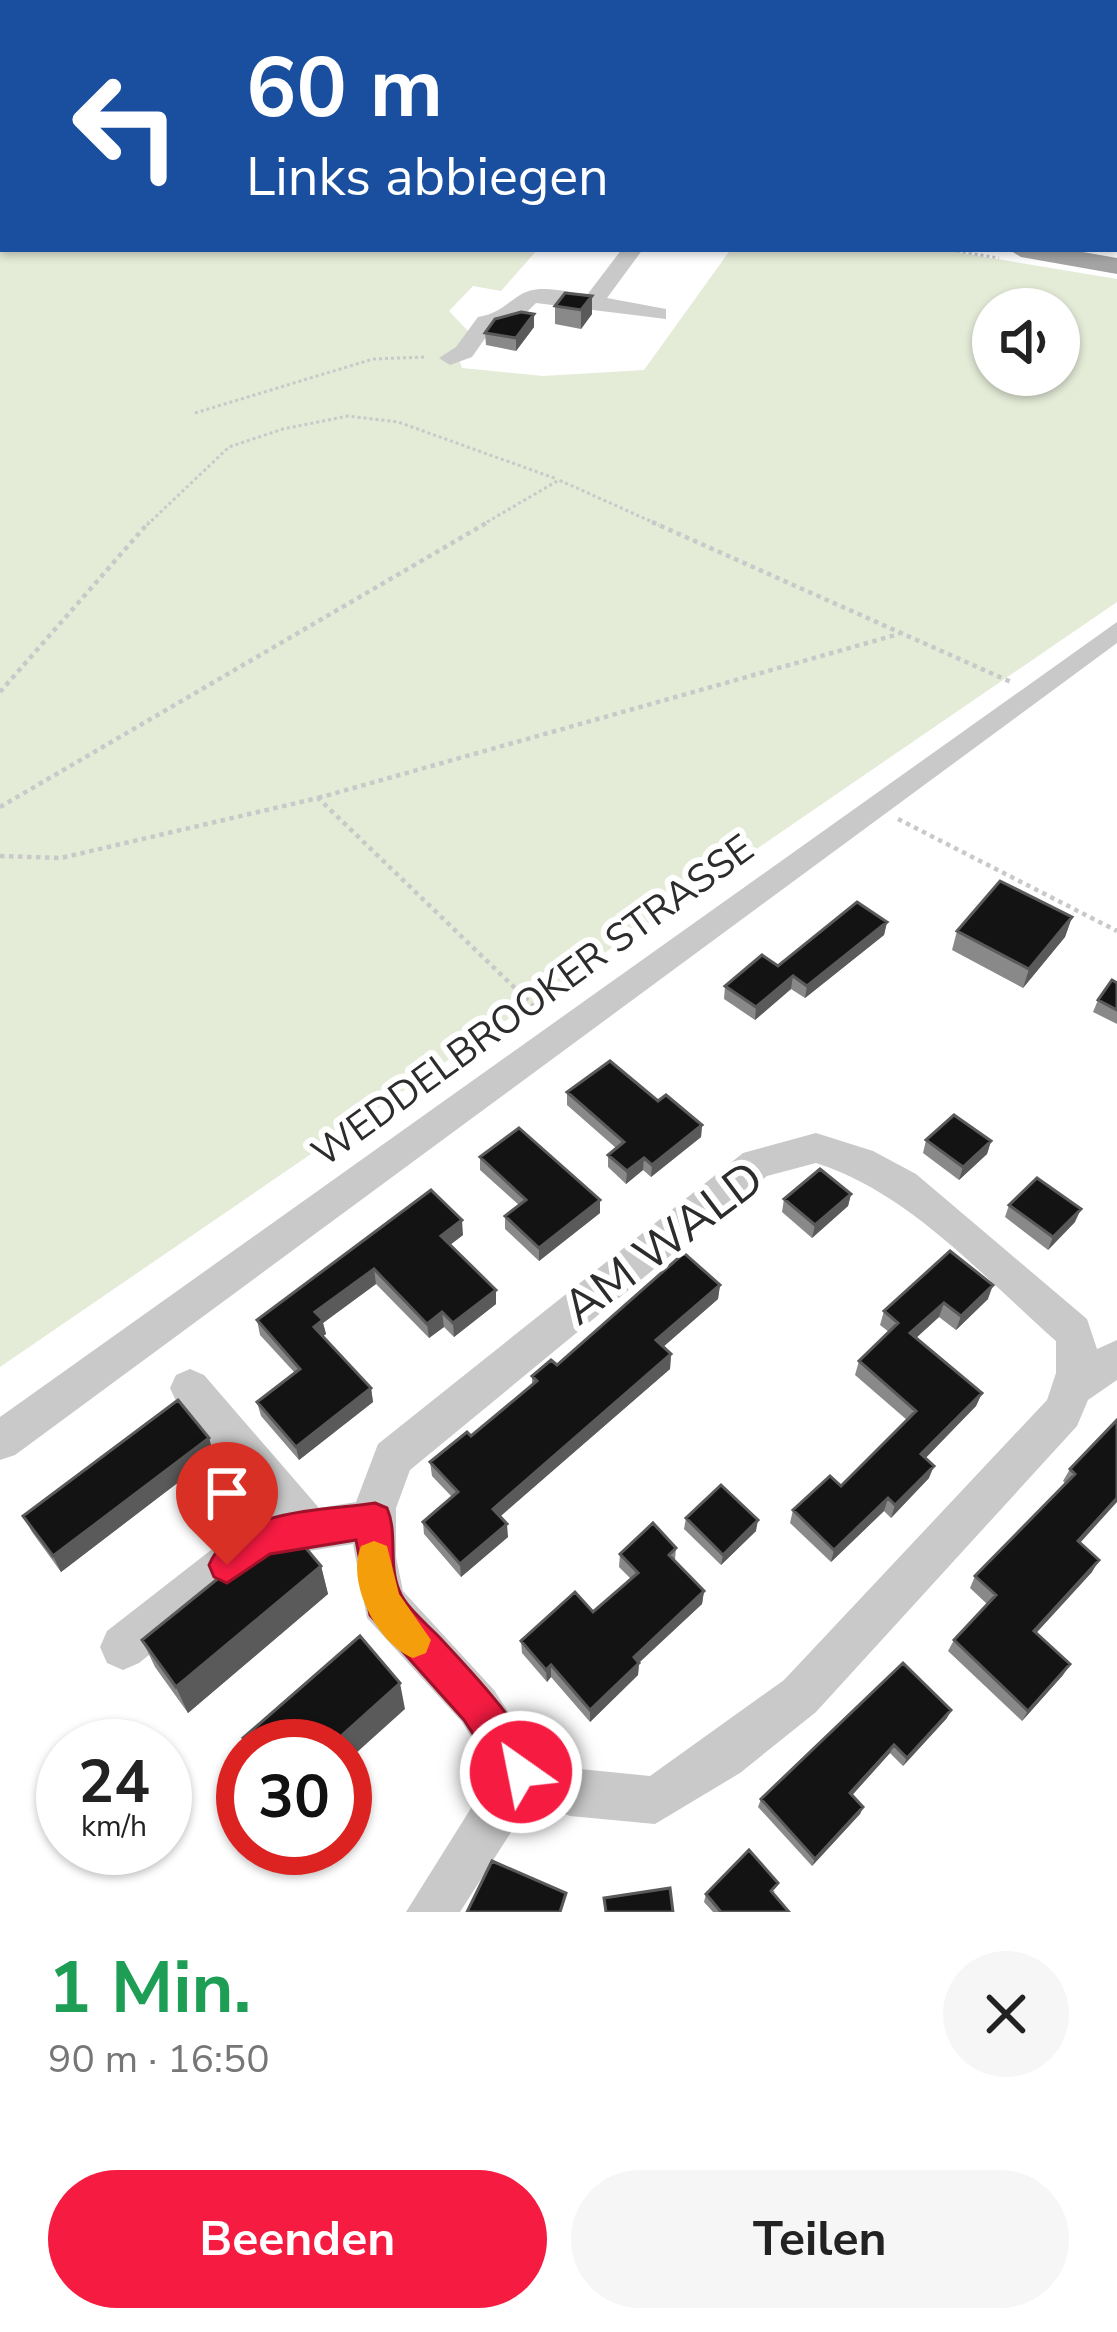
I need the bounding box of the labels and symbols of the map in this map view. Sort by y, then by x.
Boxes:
street label: WEDDELBROOKER STRASSE [301,823,765,1179]
street label: AM WALD [549,1146,777,1340]
pin [176,1442,278,1565]
position arrow [458,1709,584,1835]
speed limit sign: 30 [216,1719,372,1875]

